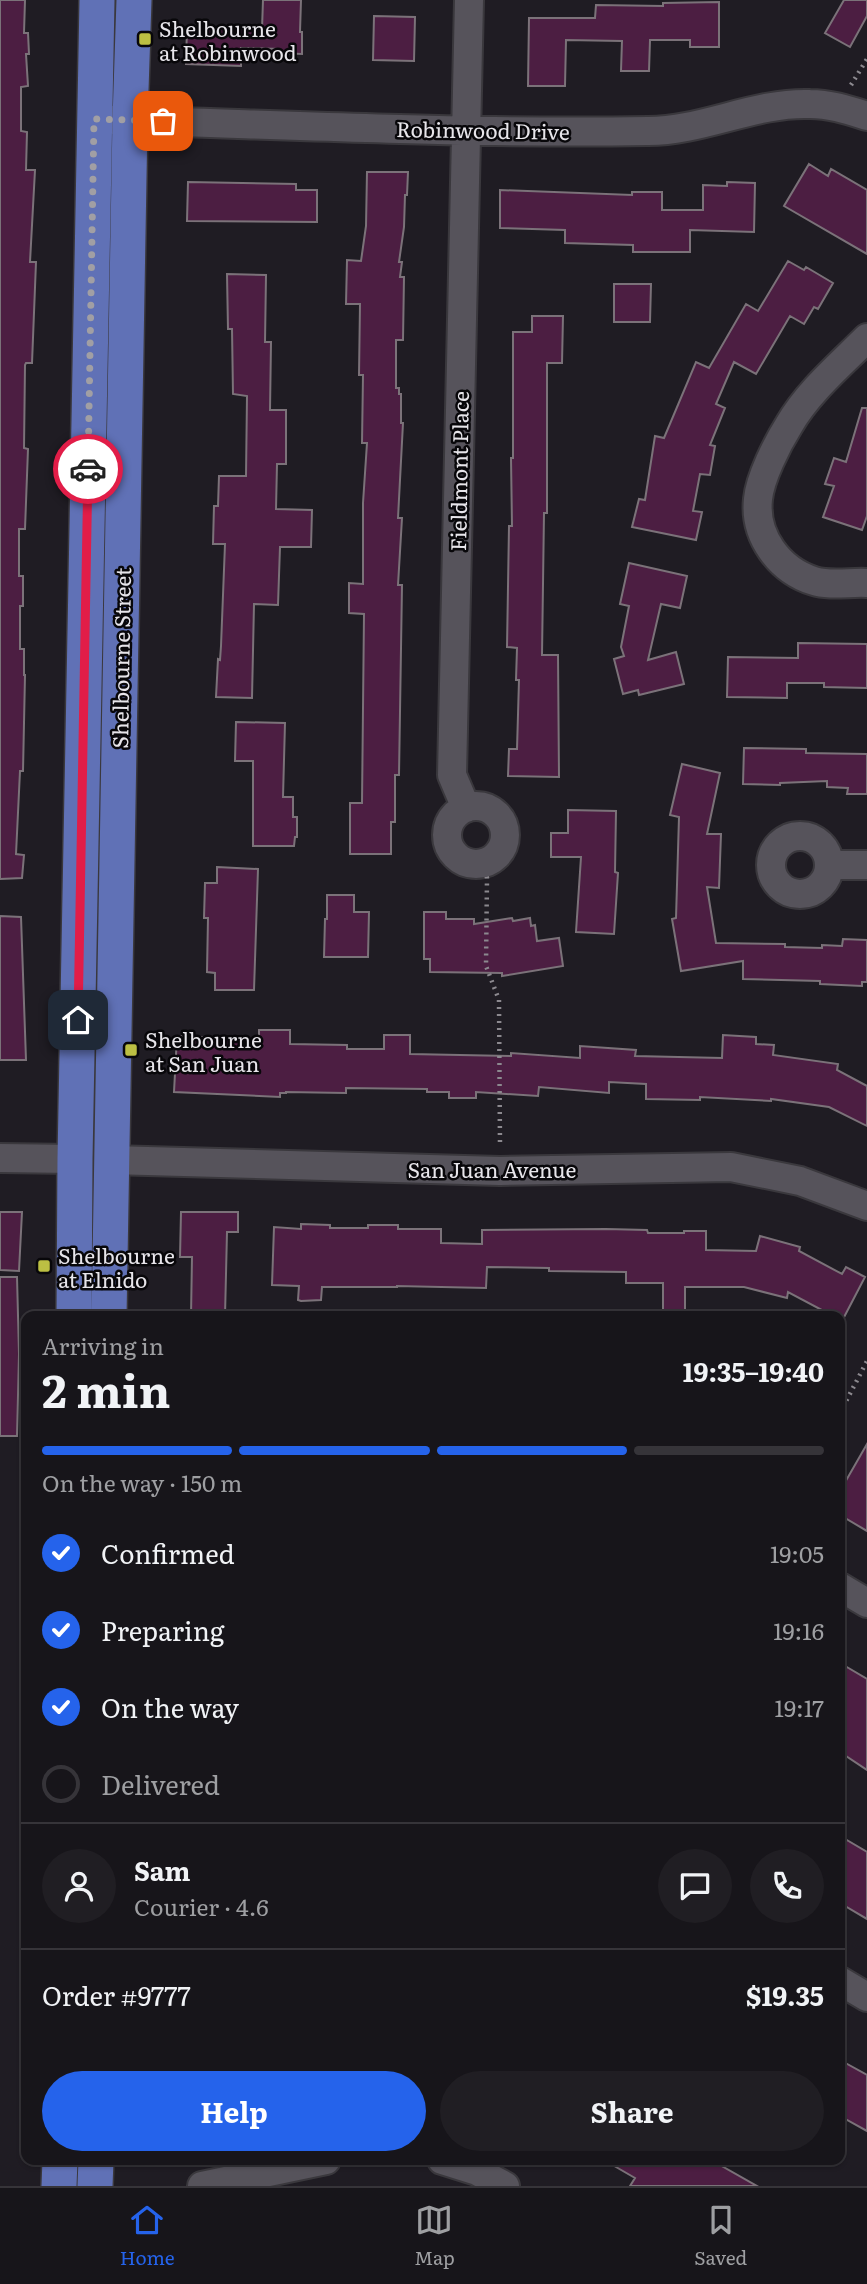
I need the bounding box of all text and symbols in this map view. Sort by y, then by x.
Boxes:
place label: Shelbourne at Robinwood [159,12,297,67]
marker: Shelbourne at Robinwood [137,31,153,47]
pin [133,91,193,151]
icon: bag [144,102,182,140]
street label: Robinwood Drive [396,112,570,146]
street label: Fieldmont Place [441,390,475,551]
courier [53,434,123,504]
icon: car [69,450,107,488]
street label: Shelbourne Street [103,567,137,749]
pin [48,990,108,1050]
icon: home [59,1001,97,1039]
place label: Shelbourne at San Juan [145,1023,262,1078]
marker: Shelbourne at San Juan [123,1042,139,1058]
street label: San Juan Avenue [408,1153,577,1184]
place label: Shelbourne at Elnido [58,1239,175,1294]
marker: Shelbourne at Elnido [36,1258,52,1274]
text: Arriving in [42,1328,164,1362]
text: 19:35–19:40 [683,1351,824,1390]
text: 2 min [42,1354,171,1422]
text: On the way · 150 m [42,1465,242,1499]
text: Confirmed [101,1533,235,1572]
icon: check [42,1534,80,1572]
text: 19:05 [770,1536,824,1570]
text: Preparing [101,1610,224,1649]
icon: check [42,1611,80,1649]
text: 19:16 [773,1613,824,1647]
text: On the way [101,1687,239,1726]
icon: check [42,1688,80,1726]
text: 19:17 [775,1690,824,1724]
text: Delivered [101,1764,220,1803]
button: person [42,1849,116,1923]
button: chat [658,1849,732,1923]
button: phone [750,1849,824,1923]
text: Sam [134,1850,190,1889]
text: Courier · 4.6 [134,1889,269,1923]
text: Order #9777 [42,1975,191,2014]
text: $19.35 [746,1975,824,2014]
button: Help [42,2071,426,2151]
button: Share [440,2071,824,2151]
tab: Home [120,2201,175,2271]
tab: Map [414,2201,455,2271]
tab: Saved [694,2201,747,2271]

